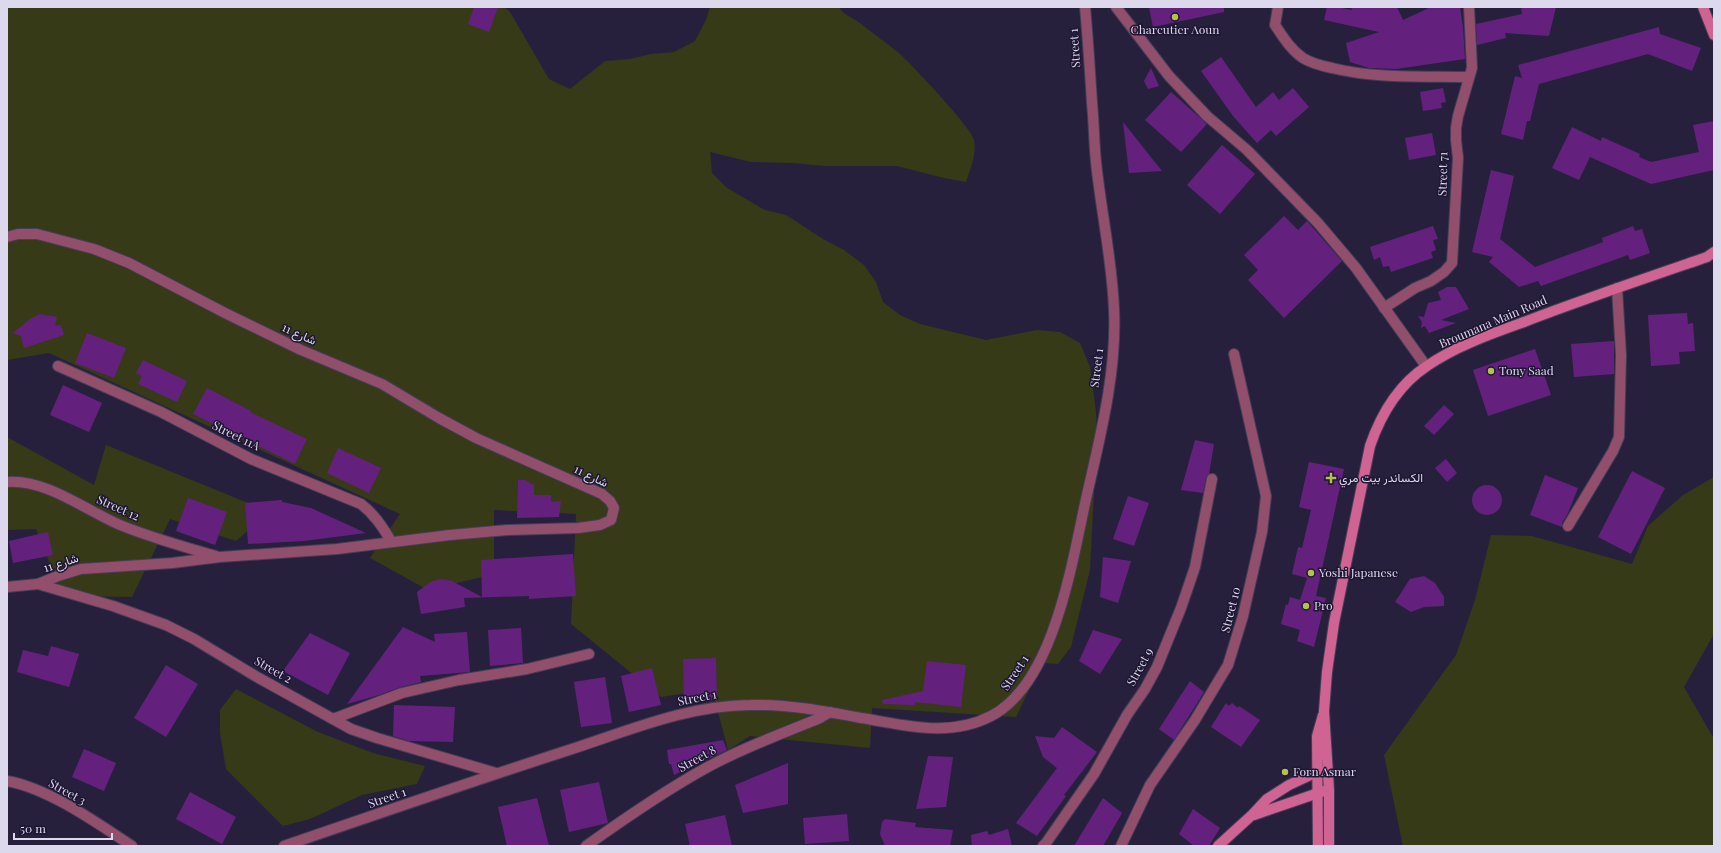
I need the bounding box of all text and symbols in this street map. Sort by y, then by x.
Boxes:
marker: Charcutier Aoun [1170,12,1180,22]
place label: Charcutier Aoun [1131,21,1219,37]
street label: Street 1 [1065,27,1083,68]
street label: Street 71 [1434,151,1450,196]
street label: Broumana Main Road [1436,291,1549,351]
street label: شارع 11 [279,318,319,350]
street label: Street 1 [1086,347,1106,388]
place label: Tony Saad [1499,362,1554,378]
marker: Tony Saad [1486,366,1496,376]
street label: Street 11A [210,417,263,454]
street label: شارع 11 [571,460,611,492]
place label: الكساندر بيت مري [1339,469,1423,488]
marker: الكساندر بيت مري [1326,473,1336,483]
street label: Street 12 [95,491,143,524]
street label: شارع 11 [41,549,81,577]
place label: Yoshi Japanese [1318,564,1398,580]
marker: Yoshi Japanese [1306,568,1316,578]
street label: Street 10 [1217,585,1243,634]
place label: Pro [1314,597,1333,613]
marker: Pro [1301,601,1311,611]
street label: Street 9 [1122,645,1156,688]
street label: Street 1 [997,651,1032,693]
street label: Street 2 [252,652,295,686]
street label: Street 1 [676,685,718,709]
street label: Street 8 [675,741,718,775]
place label: Forn Asmar [1293,763,1357,779]
marker: Forn Asmar [1280,767,1290,777]
street label: Street 3 [46,774,89,808]
street label: Street 1 [365,783,408,811]
scale bar [14,815,112,841]
text: 50 m [20,820,46,836]

